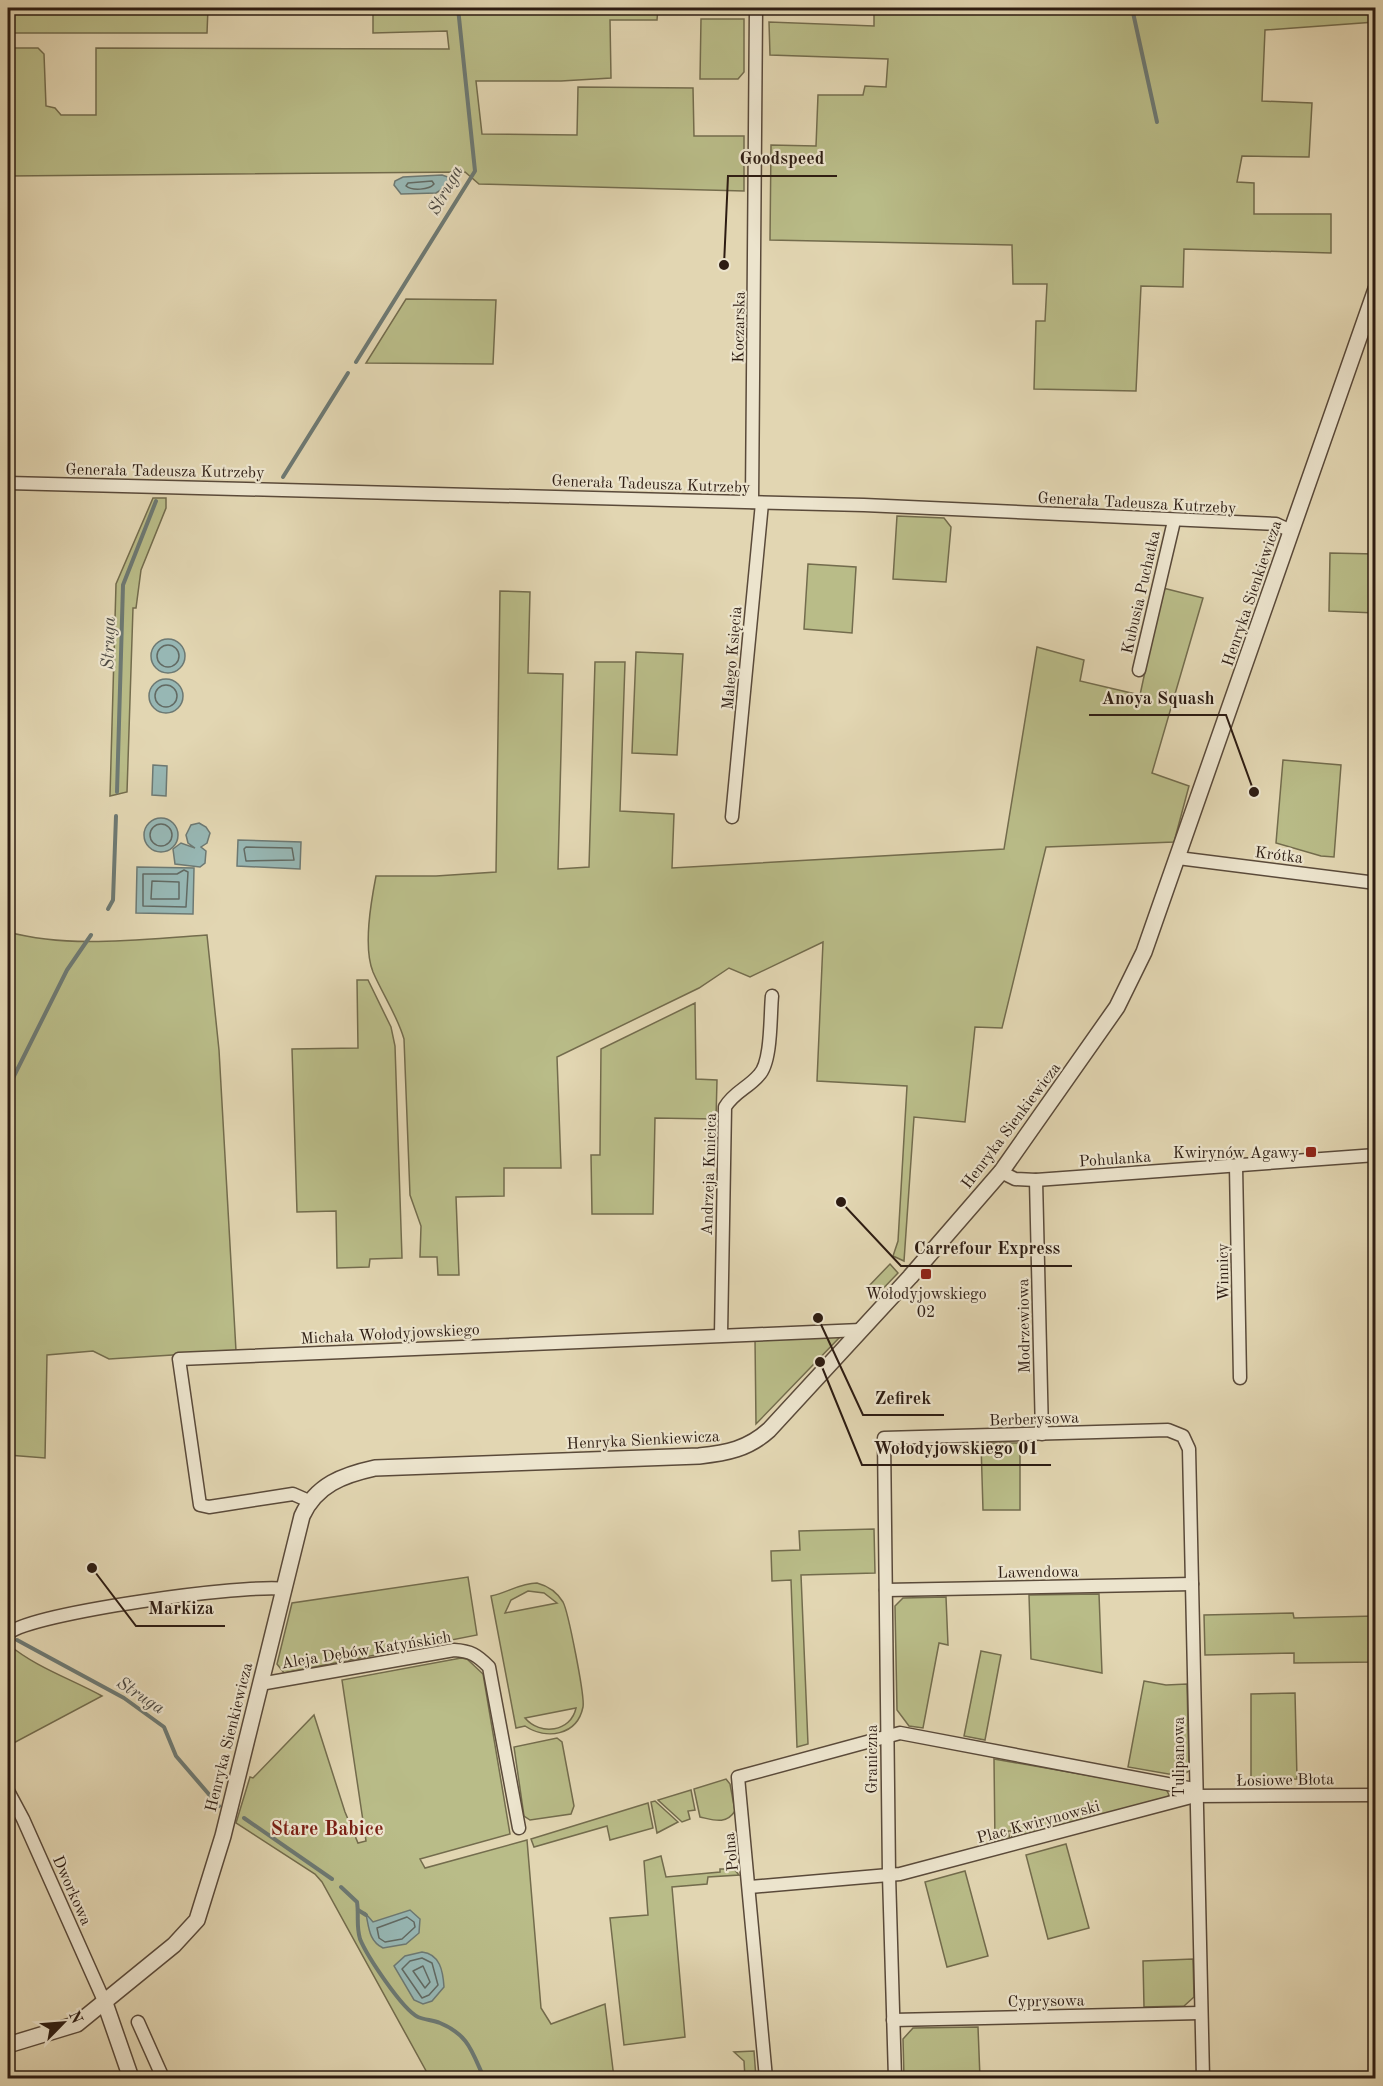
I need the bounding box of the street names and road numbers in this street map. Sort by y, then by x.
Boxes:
street label: Koczarska [731,291,749,363]
street label: Generała Tadeusza Kutrzeby [65,462,265,482]
street label: Generała Tadeusza Kutrzeby [551,474,751,496]
street label: Generała Tadeusza Kutrzeby [1037,491,1237,517]
street label: Henryka Sienkiewicza [1220,519,1285,669]
street label: Kubusia Puchatka [1120,529,1164,656]
street label: Małego Księcia [720,606,746,711]
street label: Krótka [1254,845,1304,867]
street label: Henryka Sienkiewicza [959,1060,1064,1192]
street label: Andrzeja Kmicica [700,1112,720,1236]
street label: Pohulanka [1079,1149,1152,1170]
street label: Winnicy [1215,1242,1233,1301]
street label: Modrzewiowa [1016,1278,1034,1374]
street label: Michała Wołodyjowskiego [300,1322,480,1348]
street label: Berberysowa [989,1410,1079,1430]
street label: Henryka Sienkiewicza [566,1429,720,1453]
street label: Lawendowa [997,1564,1079,1582]
street label: Aleja Dębów Katyńskich [280,1630,453,1672]
street label: Henryka Sienkiewicza [204,1661,256,1814]
street label: Tulipanowa [1172,1716,1188,1797]
street label: Graniczna [865,1724,881,1794]
street label: Łosiowe Błota [1236,1772,1334,1790]
street label: Plac Kwirynowski [975,1799,1102,1847]
street label: Polna [722,1832,742,1872]
street label: Dworkowa [49,1854,94,1928]
street label: Cyprysowa [1007,1993,1085,2011]

